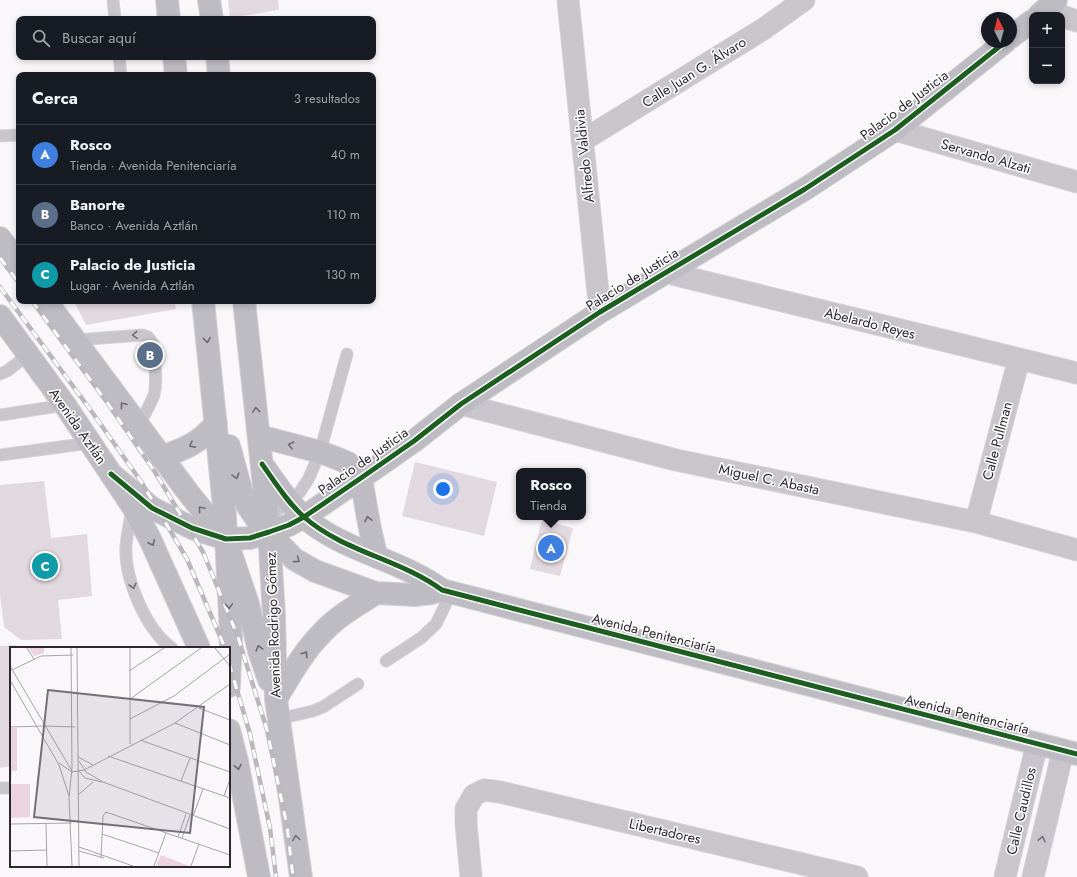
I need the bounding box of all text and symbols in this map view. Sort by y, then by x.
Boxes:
north arrow [981,12,1017,48]
map controls [1029,12,1065,84]
button: + [1029,12,1065,48]
search box [16,16,376,60]
icon: search [30,27,52,49]
text: Buscar aquí [62,27,136,49]
street label: Calle Juan G. Álvaro [638,32,750,112]
button: − [1029,48,1065,84]
street label: Palacio de Justicia [856,65,952,145]
text: Cerca [32,86,78,110]
text: 3 resultados [294,89,360,108]
street label: Alfredo Valdivia [569,108,599,204]
text: Rosco [70,134,112,156]
street label: Servando Alzati [939,134,1033,178]
text: A [40,145,50,164]
text: 40 m [331,145,360,164]
text: Tienda · Avenida Penitenciaría [70,156,236,175]
text: Banorte [70,194,125,216]
text: B [41,205,49,224]
text: 110 m [326,205,360,224]
text: Banco · Avenida Aztlán [70,216,198,235]
street label: Palacio de Justicia [582,242,682,316]
text: Palacio de Justicia [70,254,195,276]
text: C [40,265,50,284]
text: 130 m [325,265,360,284]
text: Lugar · Avenida Aztlán [70,276,195,295]
street label: Abelardo Reyes [823,302,918,344]
one-way arrow [132,331,138,340]
one-way arrow [202,337,211,343]
pin: B [137,340,163,370]
street label: Avenida Aztlán [44,384,112,468]
street label: Calle Pullman [977,400,1017,482]
one-way arrow [121,402,128,409]
one-way arrow [252,407,261,413]
street label: Palacio de Justicia [314,422,412,500]
one-way arrow [189,440,196,447]
one-way arrow [287,441,294,450]
street label: Miguel C. Abasta [717,459,821,499]
popup [516,468,586,520]
one-way arrow [231,472,240,479]
text: Rosco [530,474,572,496]
your location [433,479,453,499]
text: Tienda [530,496,567,515]
one-way arrow [198,506,205,513]
one-way arrow [364,516,372,522]
pin: A [538,533,564,563]
one-way arrow [147,539,155,547]
pin: C [32,551,58,581]
street label: Avenida Rodrigo Gómez [260,551,286,698]
one-way arrow [293,555,300,563]
one-way arrow [128,583,137,590]
one-way arrow [225,603,234,609]
street label: Avenida Penitenciaría [590,608,718,658]
one-way arrow [255,645,263,652]
inset map [10,647,230,867]
one-way arrow [300,651,307,658]
street label: Avenida Penitenciaría [903,689,1031,739]
one-way arrow [234,764,242,771]
street label: Calle Caudillos [1001,765,1041,857]
street label: Libertadores [627,813,703,849]
one-way arrow [292,835,301,841]
one-way arrow [1037,836,1045,842]

